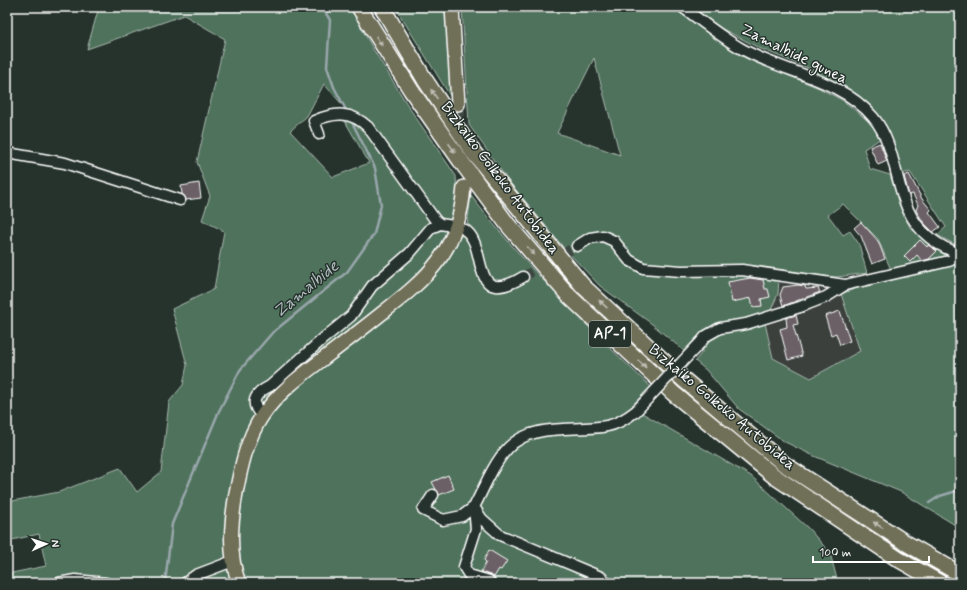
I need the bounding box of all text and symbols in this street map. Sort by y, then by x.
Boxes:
street label: Zamalbide gunea [737,19,851,90]
one-way arrow [375,36,383,46]
one-way arrow [430,89,438,99]
street label: Bizkaiko Golkoko Autobidea [436,97,564,259]
one-way arrow [448,143,456,154]
one-way arrow [526,246,535,257]
water label: Zamalbide [269,255,344,323]
one-way arrow [598,300,608,309]
road number: AP-1 [589,321,631,347]
street label: Bizkaiko Golkoko Autobidea [644,339,800,475]
one-way arrow [637,359,647,368]
one-way arrow [873,521,884,529]
north arrow [26,524,66,564]
scale bar [813,538,929,564]
text: N [48,540,62,548]
text: 100 m [819,545,851,561]

